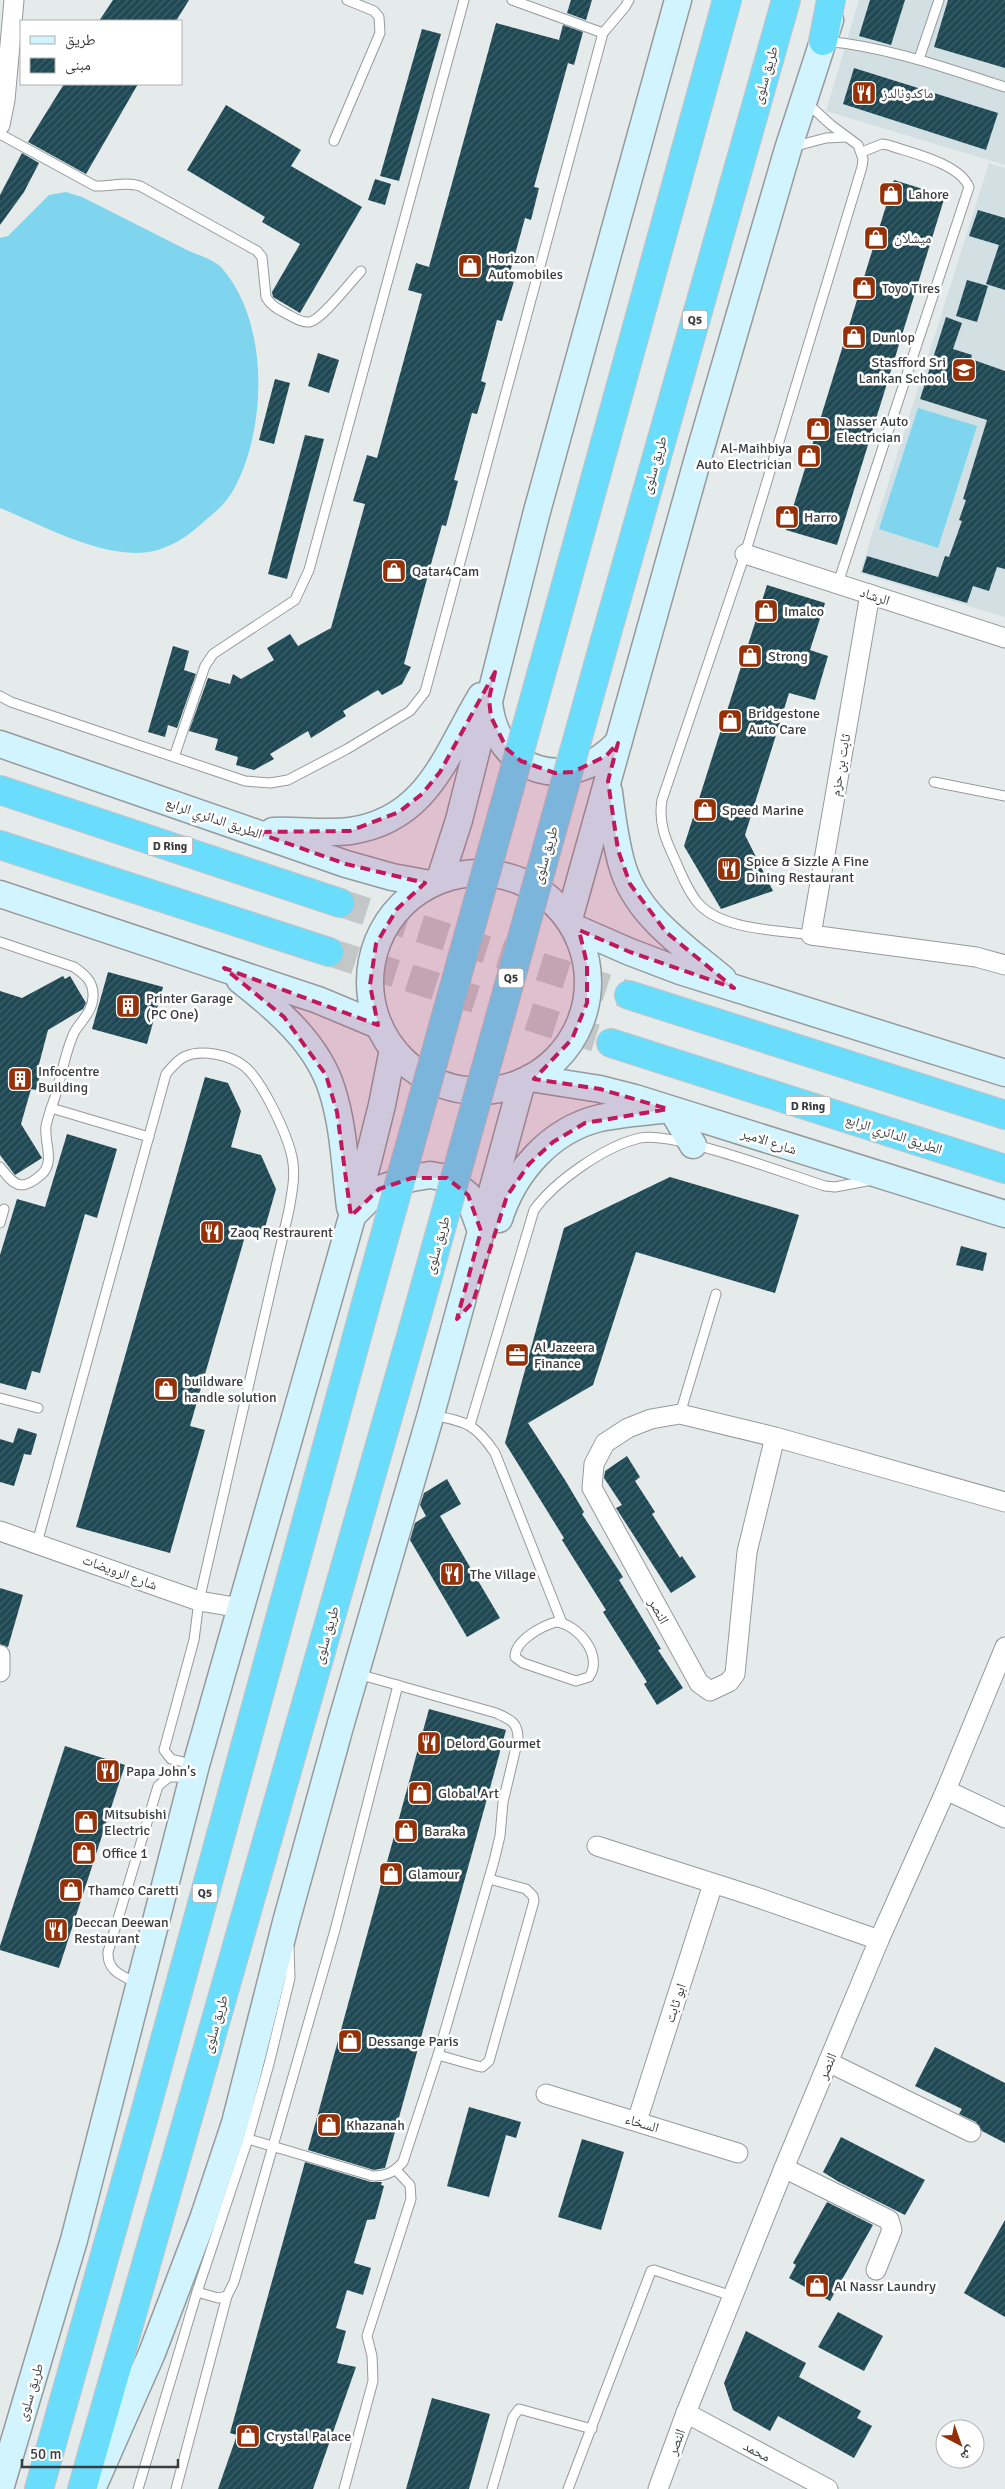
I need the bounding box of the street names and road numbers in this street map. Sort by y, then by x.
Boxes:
street label: طريق سلوى [749,44,783,106]
road number: Q5 [682,310,708,330]
street label: طريق سلوى [638,434,672,496]
street label: الرشاد [858,584,892,609]
street label: ثابت بن حزم [827,732,855,798]
street label: الطريق الدائري الرابع [163,794,264,845]
street label: طريق سلوى [529,824,563,886]
road number: D Ring [148,836,192,856]
road number: Q5 [498,968,524,988]
road number: D Ring [786,1096,830,1116]
street label: الطريق الدائري الرابع [842,1111,944,1161]
street label: شارع الامير [738,1124,799,1159]
street label: طريق سلوى [421,1214,455,1276]
street label: شارع الرويضات [80,1551,160,1595]
street label: النصر [644,1594,673,1627]
street label: طريق سلوى [310,1604,344,1666]
road number: Q5 [192,1884,218,1902]
street label: ابو ثابت [661,1981,690,2025]
street label: طريق سلوى [199,1993,233,2055]
street label: النصر [814,2050,841,2083]
street label: السخاء [623,2110,661,2137]
street label: طريق سلوى [14,2361,48,2423]
street label: النصر [664,2427,689,2459]
street label: محمد [740,2437,773,2466]

